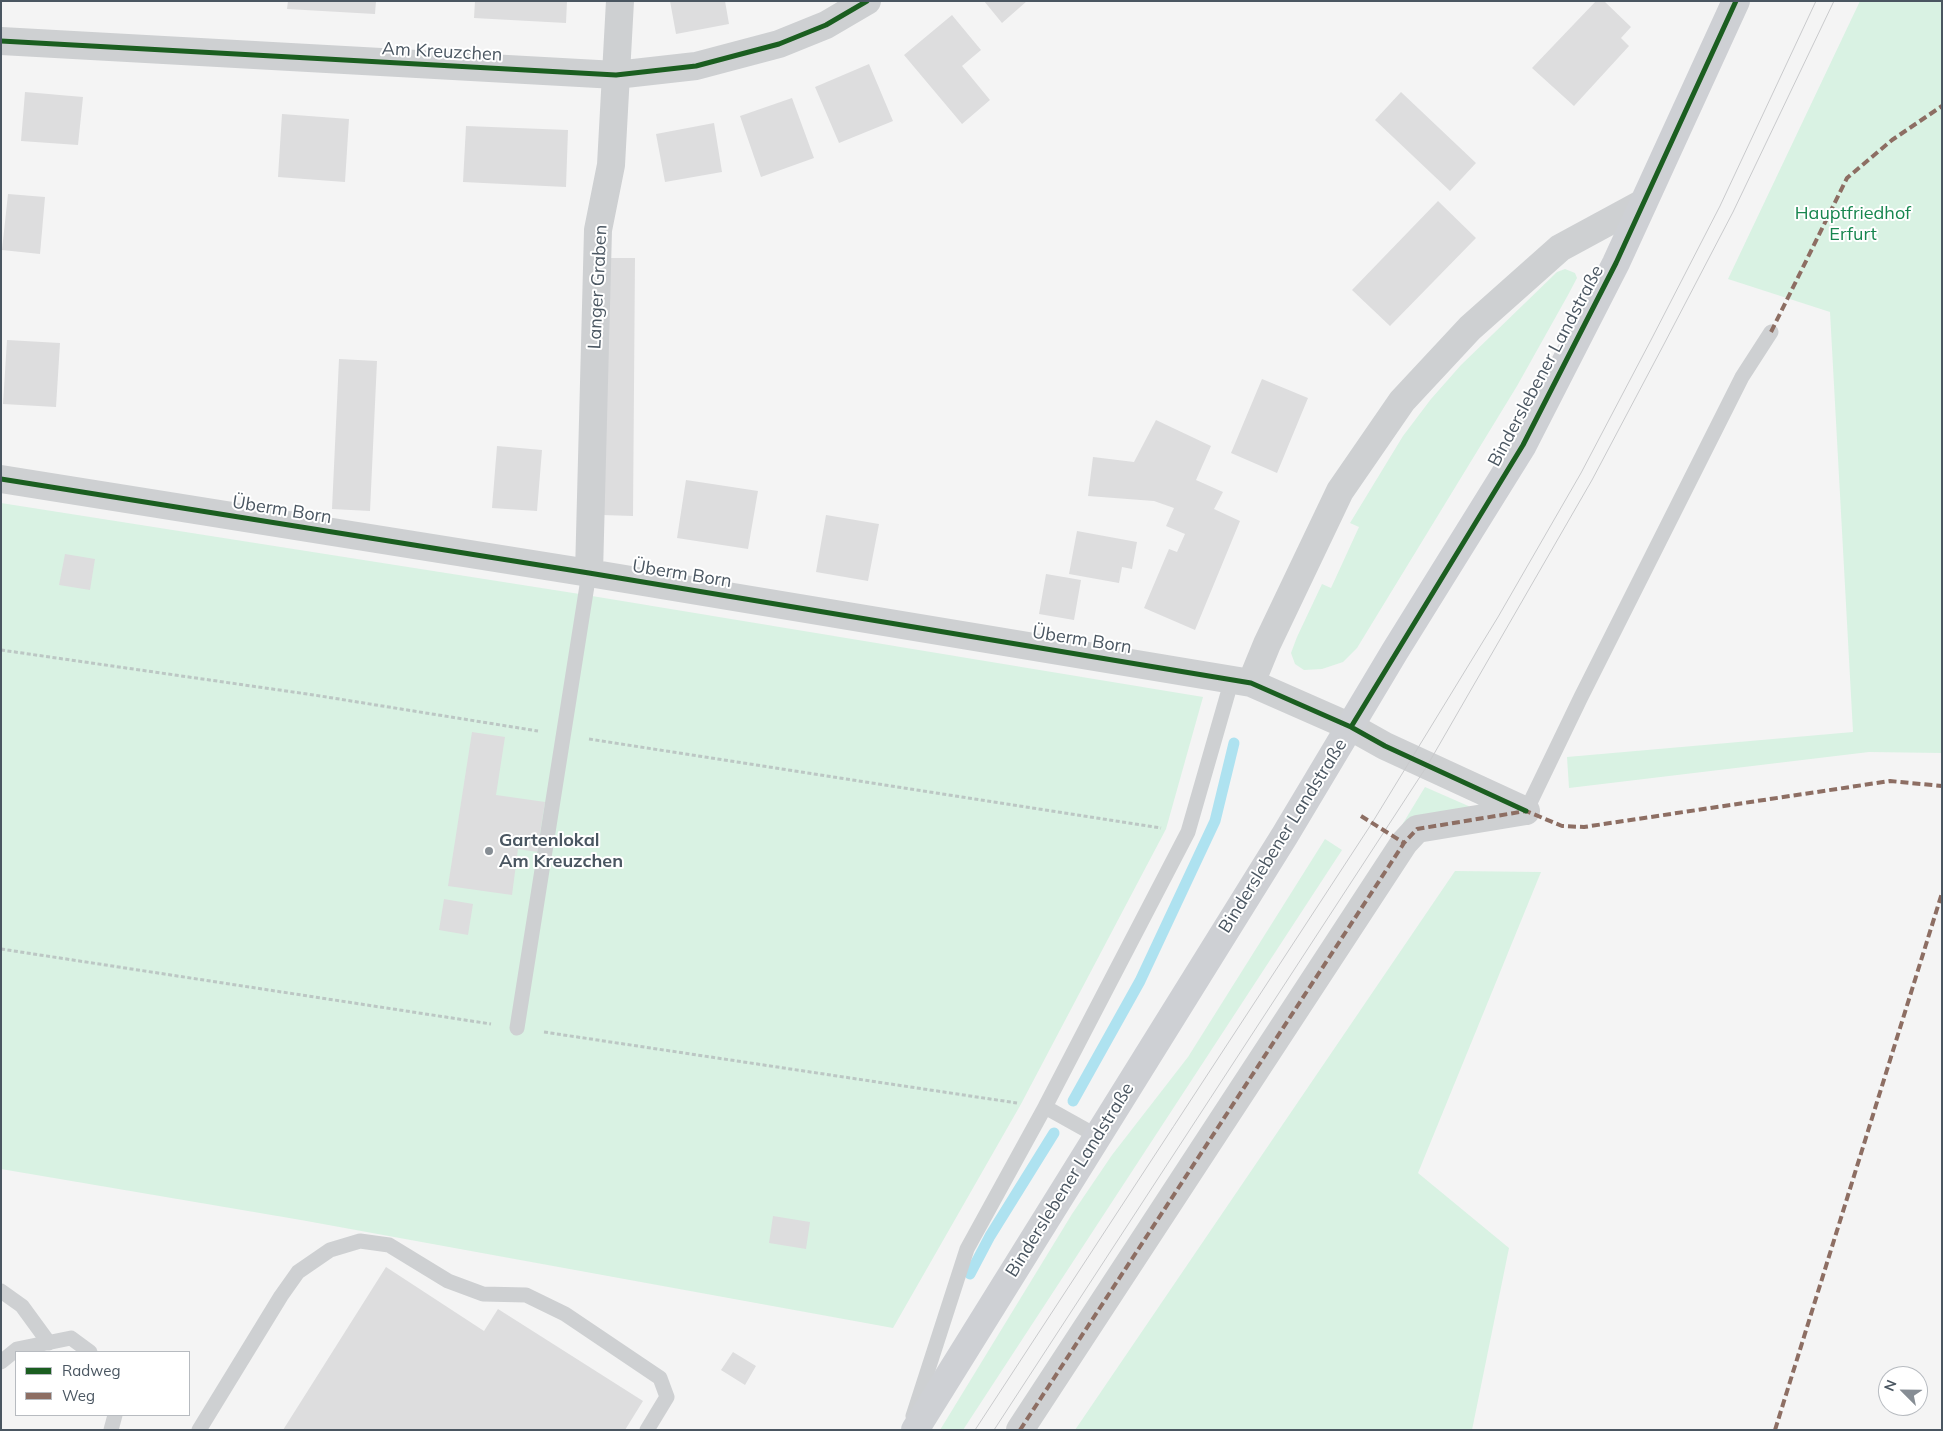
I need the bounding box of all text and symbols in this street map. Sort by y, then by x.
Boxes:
street label: Am Kreuzchen [381,38,503,66]
park label: Hauptfriedhof Erfurt [1795,203,1911,245]
street label: Langer Graben [584,224,612,350]
street label: Binderslebener Landstraße [1484,262,1608,470]
street label: Überm Born [231,491,333,529]
street label: Überm Born [631,555,733,593]
street label: Überm Born [1031,621,1133,659]
street label: Binderslebener Landstraße [1214,735,1352,937]
place label: Gartenlokal Am Kreuzchen [499,830,623,872]
marker: Gartenlokal Am Kreuzchen [483,845,495,857]
street label: Binderslebener Landstraße [1001,1079,1139,1281]
legend [15,1351,190,1416]
text: Radweg [62,1361,120,1380]
north arrow [1878,1366,1928,1416]
text: N [1880,1377,1900,1394]
text: Weg [62,1386,95,1405]

